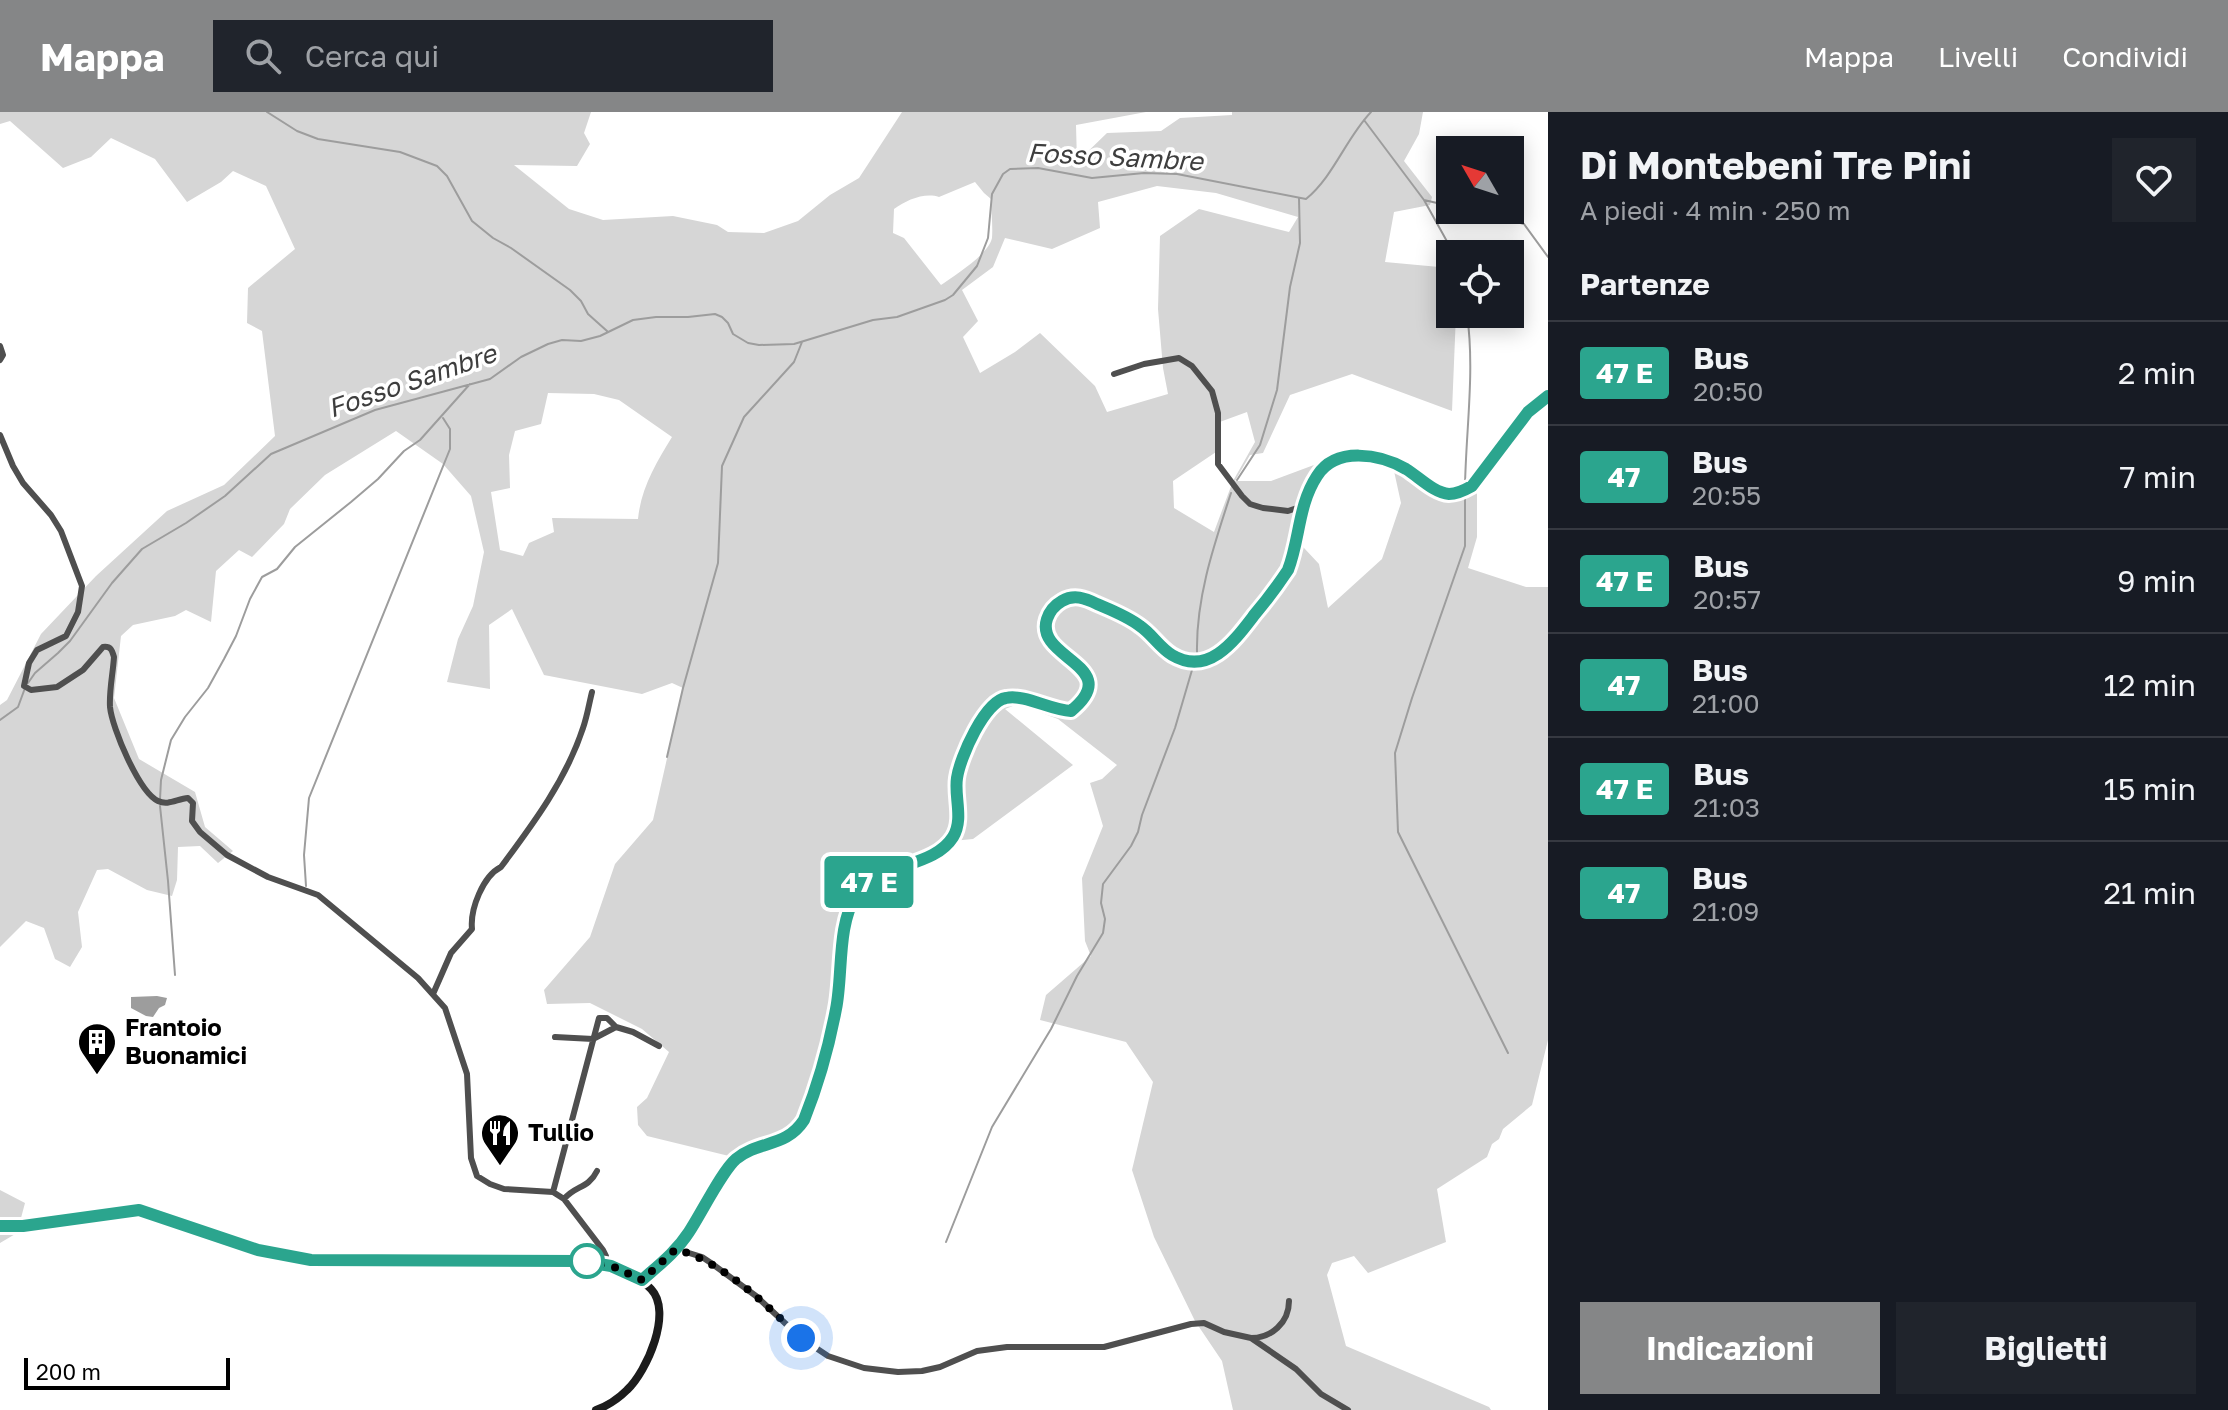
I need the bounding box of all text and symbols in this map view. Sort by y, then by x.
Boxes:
search box [213,20,773,92]
text: Mappa [40,34,165,79]
icon: search [241,34,285,78]
text: Cerca qui [305,38,439,74]
text: Mappa [1804,40,1894,73]
text: Livelli [1938,40,2018,73]
text: Condividi [2062,40,2188,73]
water label: Fosso Sambre [1026,136,1206,177]
north arrow [1436,136,1524,224]
map controls [1436,136,1524,328]
button: heart [2112,138,2196,222]
text: Di Montebeni Tre Pini [1580,142,1972,187]
text: A piedi · 4 min · 250 m [1580,195,1851,226]
button: locate [1436,240,1524,328]
text: Partenze [1580,266,1710,302]
water label: Fosso Sambre [324,337,502,424]
text: Bus [1693,340,1749,376]
text: 2 min [2118,355,2196,391]
text: 47 E [1596,356,1653,389]
text: 20:50 [1693,376,1763,407]
text: Bus [1692,444,1748,480]
text: 7 min [2120,459,2196,495]
text: 47 [1608,460,1640,493]
text: 20:55 [1692,480,1761,511]
text: Bus [1693,548,1749,584]
text: 9 min [2117,563,2196,599]
text: 47 E [1596,564,1653,597]
text: 20:57 [1693,584,1761,615]
text: Bus [1692,652,1748,688]
text: 12 min [2104,667,2196,703]
text: 47 [1608,668,1640,701]
text: 21:00 [1692,688,1760,719]
text: Bus [1693,756,1749,792]
text: 15 min [2104,771,2196,807]
text: 47 E [1596,772,1653,805]
text: 21:03 [1693,792,1760,823]
line badge: 47 E [813,856,925,908]
text: Bus [1692,860,1748,896]
text: 47 E [840,865,898,898]
text: 21 min [2104,875,2196,911]
text: 47 [1608,876,1640,909]
text: 21:09 [1692,896,1759,927]
place label: Frantoio Buonamici [125,1012,247,1069]
building icon: Frantoio Buonamici [76,1021,118,1076]
restaurant icon: Tullio [479,1112,521,1167]
place label: Tullio [528,1117,594,1146]
unlabelled marker [570,1244,604,1278]
button: Indicazioni [1580,1302,1880,1394]
button: Biglietti [1896,1302,2196,1394]
your location [781,1318,821,1358]
scale bar [24,1354,230,1390]
text: 200 m [36,1358,101,1385]

